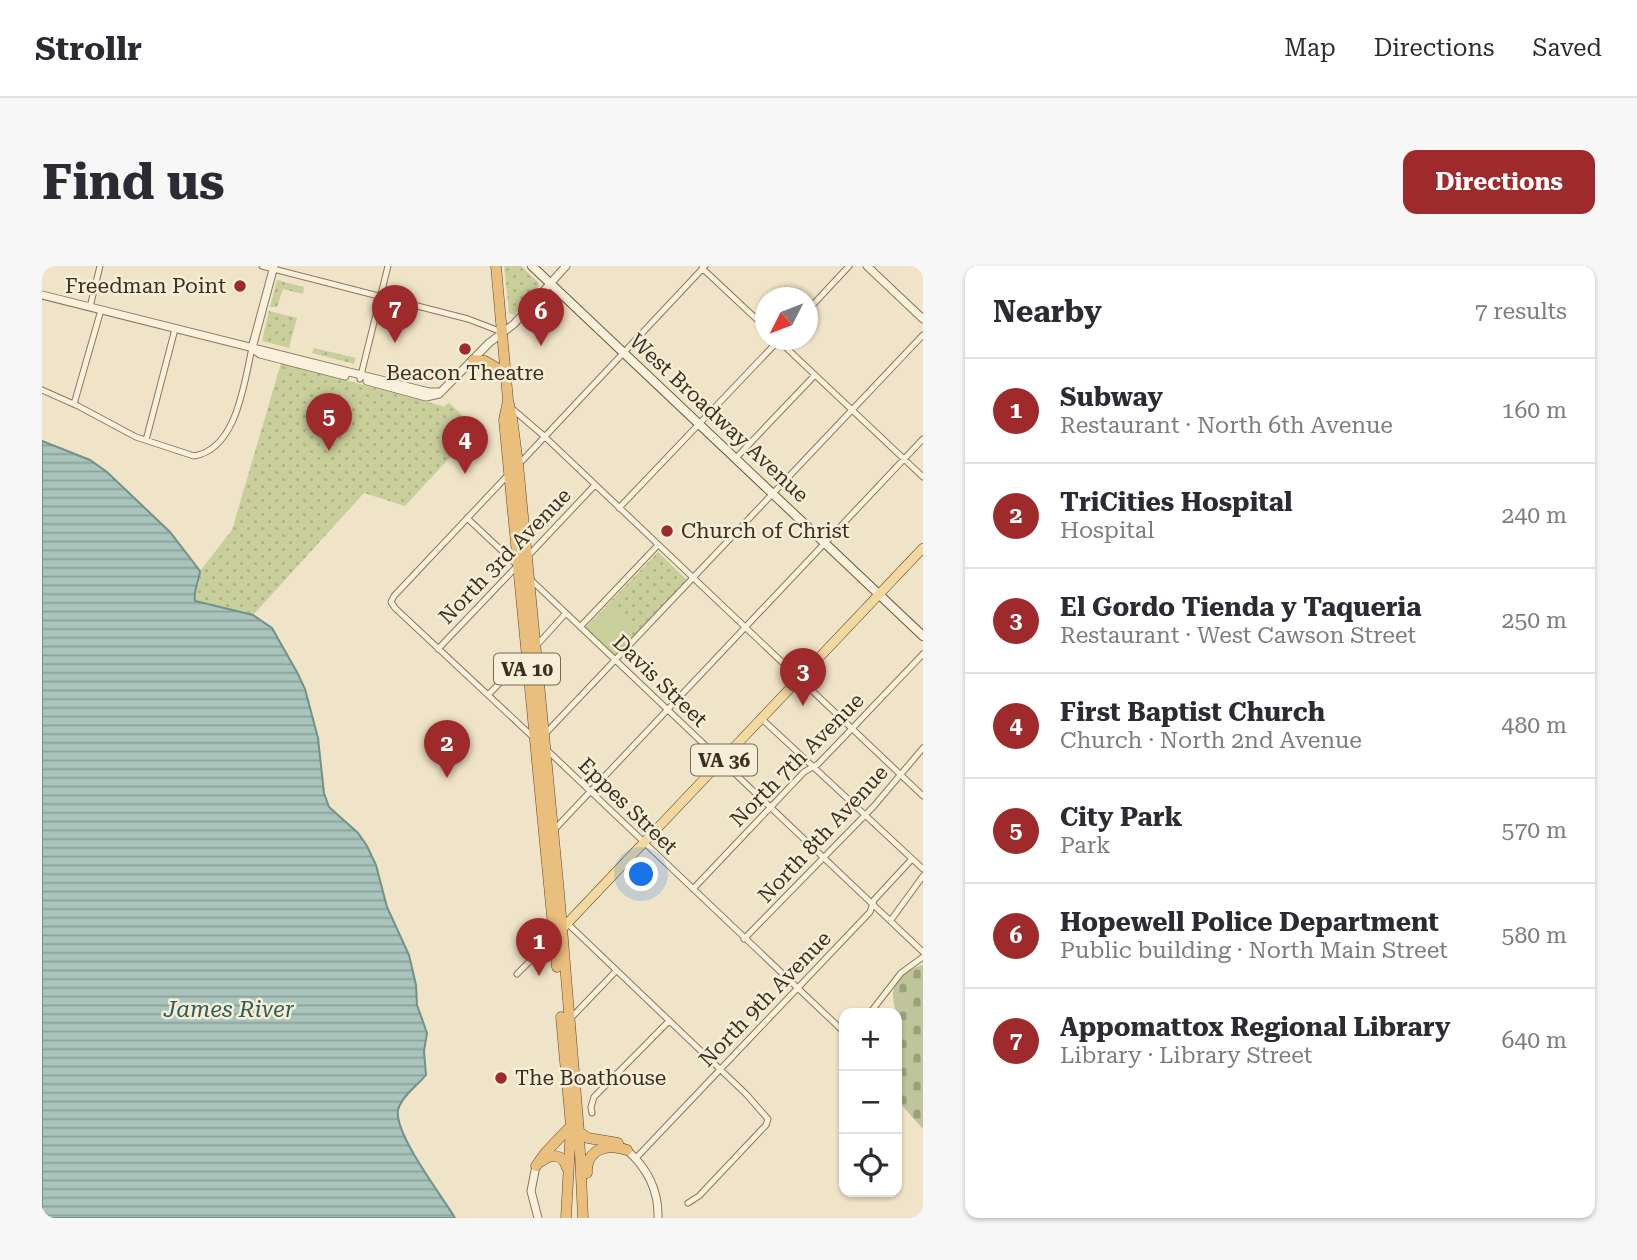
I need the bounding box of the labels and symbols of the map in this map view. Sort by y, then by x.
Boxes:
place label: Freedman Point [65,274,226,298]
marker: Freedman Point [232,278,248,294]
pin: 7 [372,285,418,343]
north arrow [755,287,818,350]
pin: 6 [518,288,564,346]
street label: West Broadway Avenue [625,329,813,507]
marker: Beacon Theatre [457,341,473,357]
place label: Beacon Theatre [386,361,544,385]
pin: 5 [306,393,352,451]
pin: 4 [442,416,488,474]
street label: North 3rd Avenue [434,483,576,629]
place label: Church of Christ [681,519,850,543]
marker: Church of Christ [659,523,675,539]
street label: Davis Street [608,630,712,732]
pin: 3 [780,648,826,706]
road number: VA 10 [494,654,560,684]
street label: North 7th Avenue [725,688,869,832]
pin: 2 [424,720,470,778]
road number: VA 36 [691,744,757,775]
street label: Eppes Street [574,753,682,859]
street label: North 8th Avenue [753,760,893,908]
your location [624,857,658,891]
pin: 1 [516,918,562,976]
street label: North 9th Avenue [694,926,836,1072]
water label: James River [163,996,295,1023]
place label: The Boathouse [515,1066,666,1090]
marker: The Boathouse [493,1070,509,1086]

